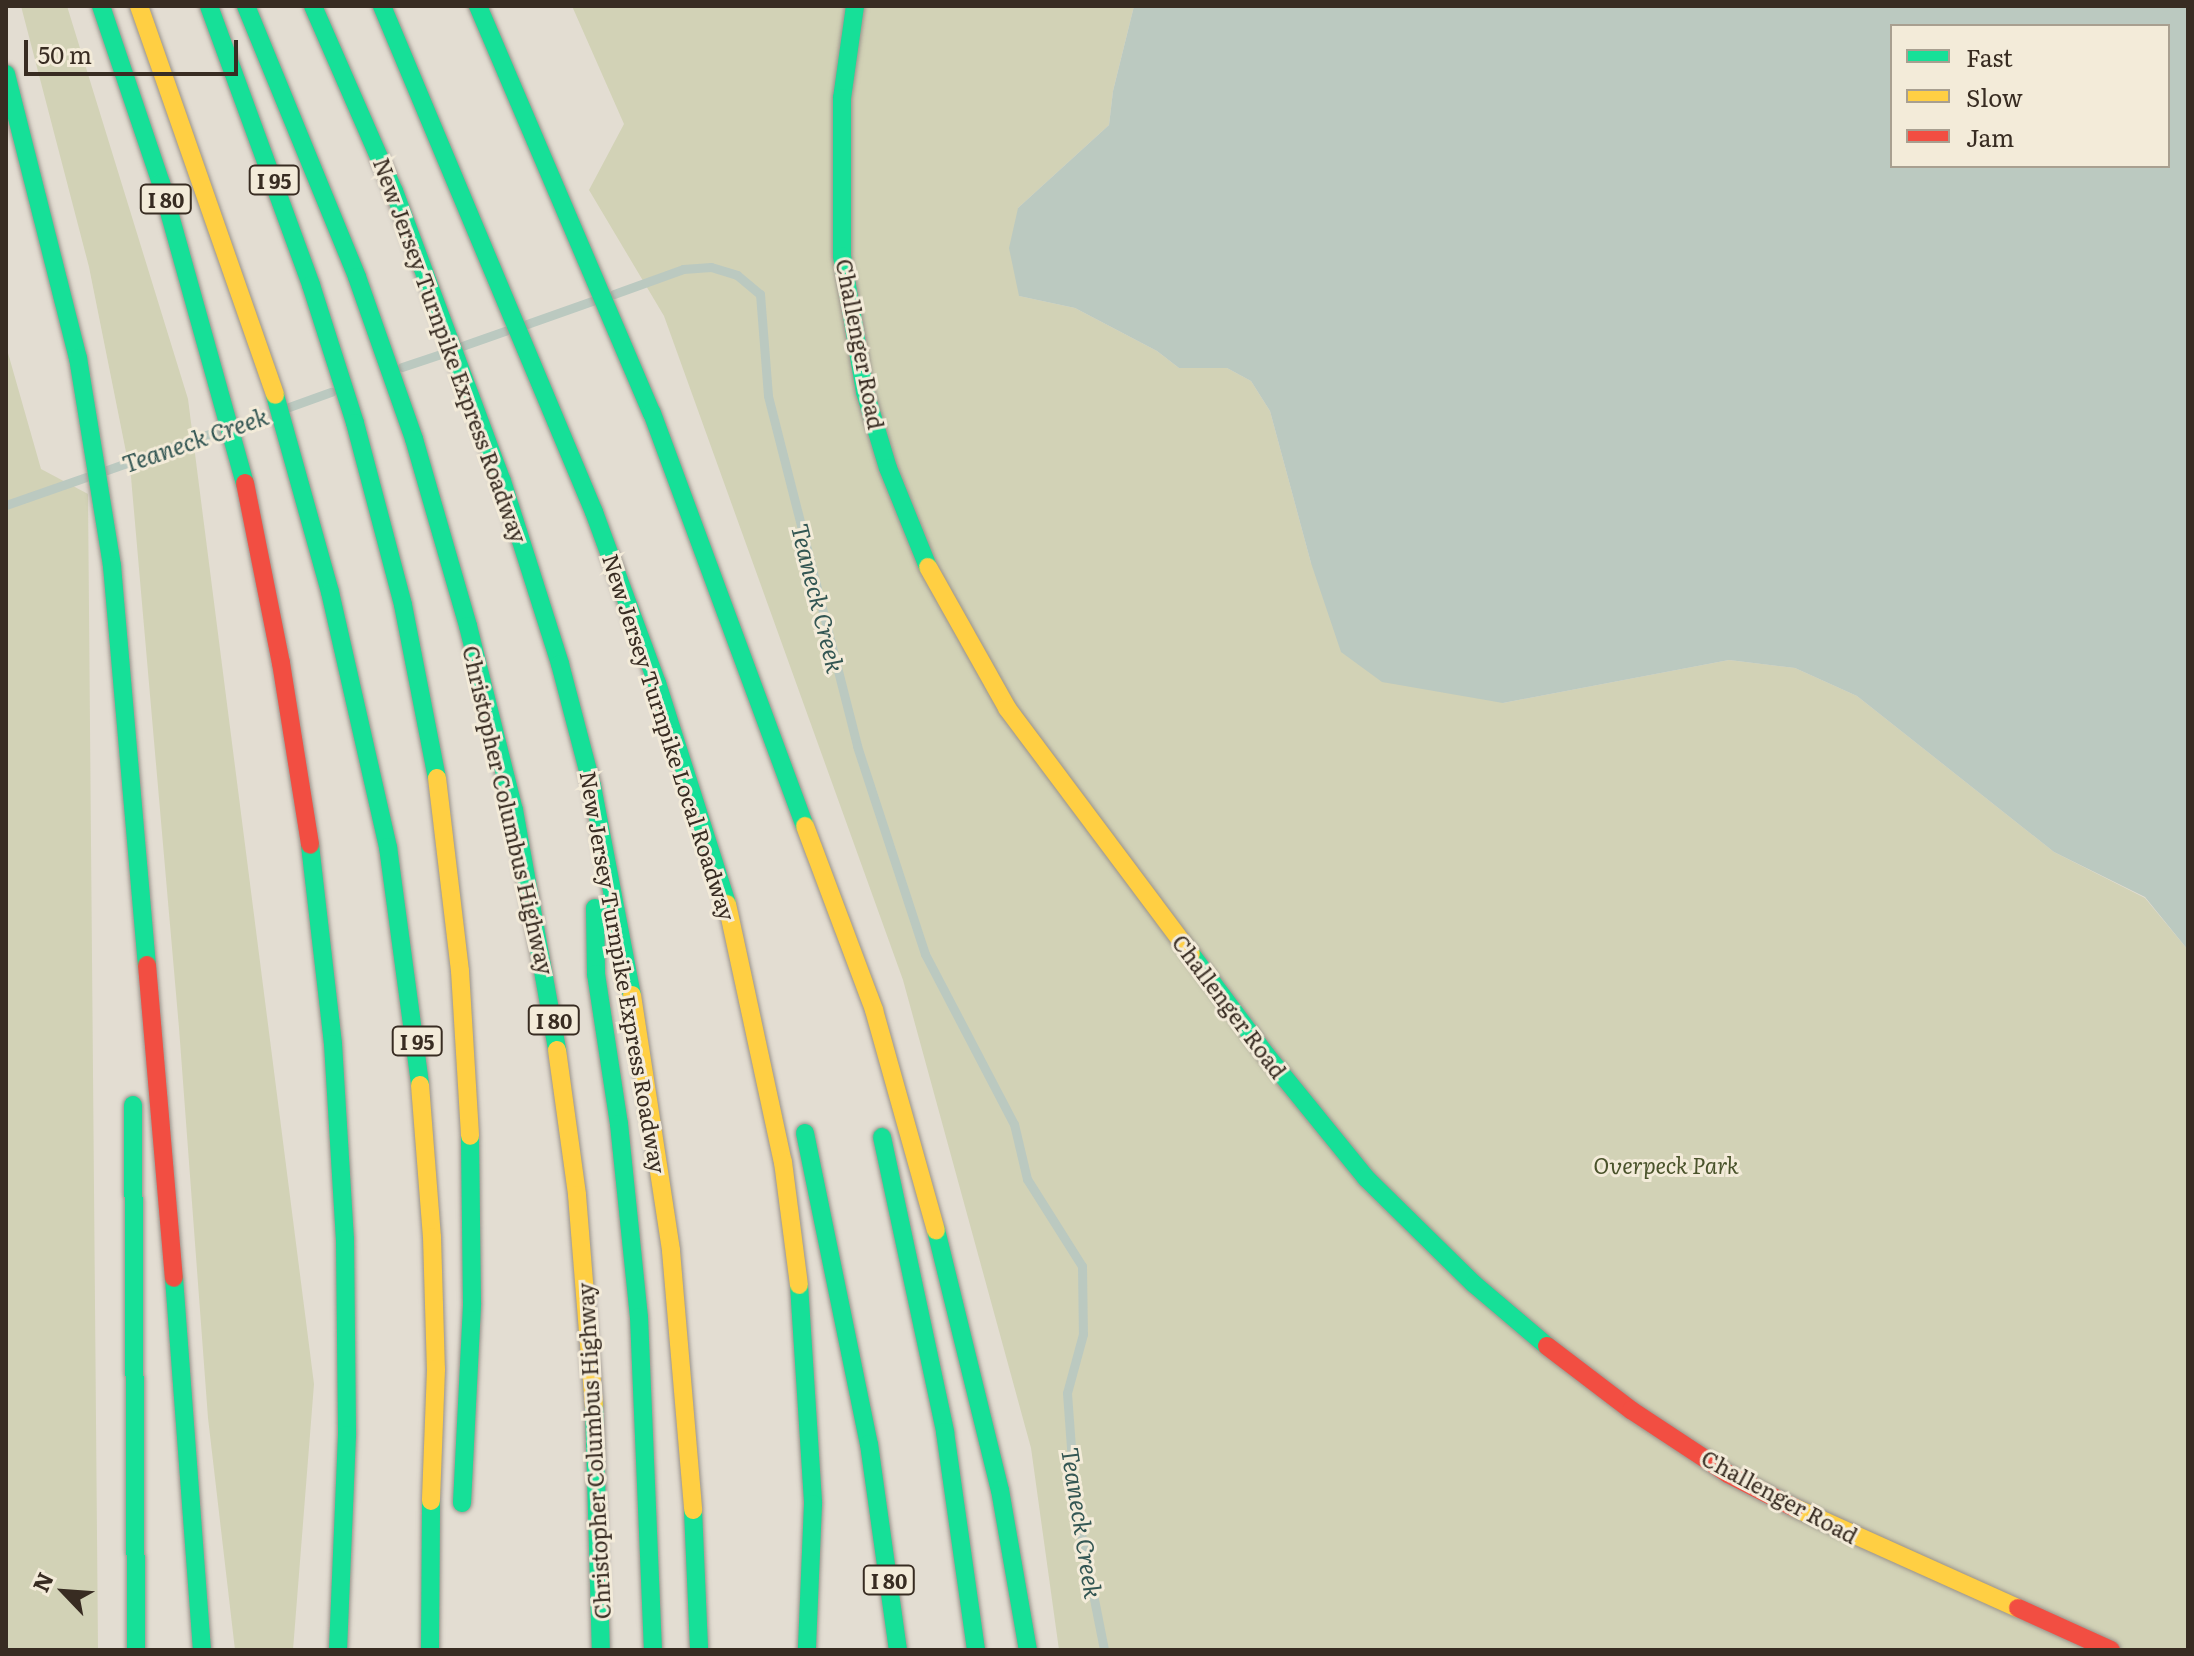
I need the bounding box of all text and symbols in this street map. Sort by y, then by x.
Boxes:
scale bar [28,24,242,74]
legend [1890,24,2170,168]
text: 50 m [38,36,92,71]
text: Fast [1966,39,2013,74]
text: Slow [1966,79,2023,114]
text: Jam [1966,119,2014,154]
street label: New Jersey Turnpike Express Roadway [369,154,533,546]
road number: I 95 [248,164,300,196]
road number: I 80 [138,183,194,215]
street label: Challenger Road [832,257,890,431]
water label: Teaneck Creek [118,401,272,477]
water label: Teaneck Creek [787,521,851,675]
street label: New Jersey Turnpike Local Roadway [598,550,742,924]
street label: Christopher Columbus Highway [458,643,560,977]
street label: New Jersey Turnpike Express Roadway [576,769,672,1175]
street label: Challenger Road [1167,929,1293,1083]
road number: I 80 [526,1004,582,1036]
road number: I 95 [391,1025,443,1057]
park label: Overpeck Park [1593,1152,1739,1178]
street label: Christopher Columbus Highway [571,1282,615,1620]
street label: Challenger Road [1697,1444,1863,1548]
water label: Teaneck Creek [1057,1445,1109,1601]
north arrow [24,1552,104,1632]
road number: I 80 [861,1564,917,1596]
text: N [23,1566,61,1597]

